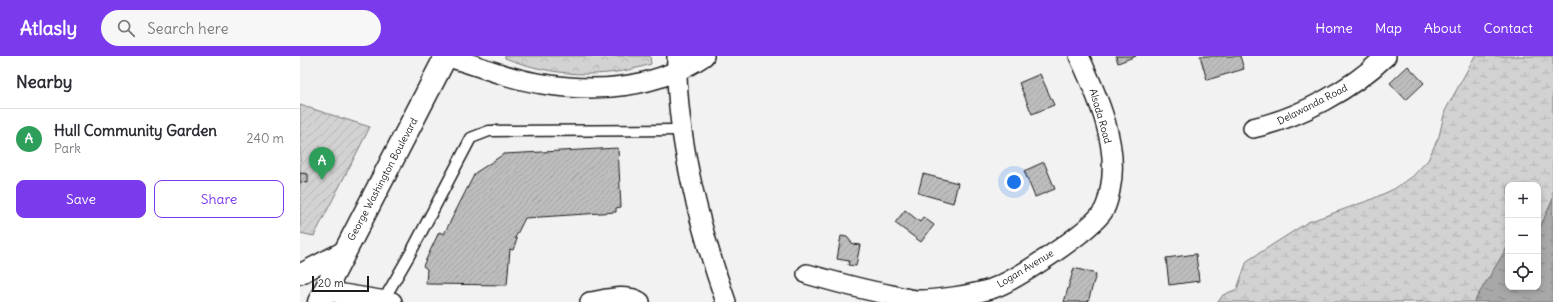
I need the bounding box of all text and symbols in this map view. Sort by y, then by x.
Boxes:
search box [101,10,381,46]
text: Atlasly [20,16,77,40]
icon: search [115,17,137,39]
text: Search here [147,19,229,38]
text: Home [1315,19,1353,37]
text: Map [1375,19,1402,37]
text: About [1424,19,1462,37]
text: Contact [1484,19,1533,37]
text: Nearby [16,71,72,93]
street label: Delawanda Road [1275,81,1350,128]
street label: Alsada Road [1087,87,1115,145]
street label: George Washington Boulevard [345,116,420,243]
text: Hull Community Garden [54,121,217,140]
text: A [25,130,33,147]
text: 240 m [247,130,284,147]
text: Park [54,140,81,157]
pin: A [309,147,335,180]
your location [1004,172,1024,192]
button: Save [16,180,146,218]
button: Share [154,180,284,218]
map controls [1505,182,1541,290]
button: + [1505,182,1541,218]
button: − [1505,218,1541,254]
street label: Logan Avenue [995,246,1056,290]
button: locate [1505,254,1541,290]
scale bar [312,274,369,293]
text: 20 m [318,276,344,290]

